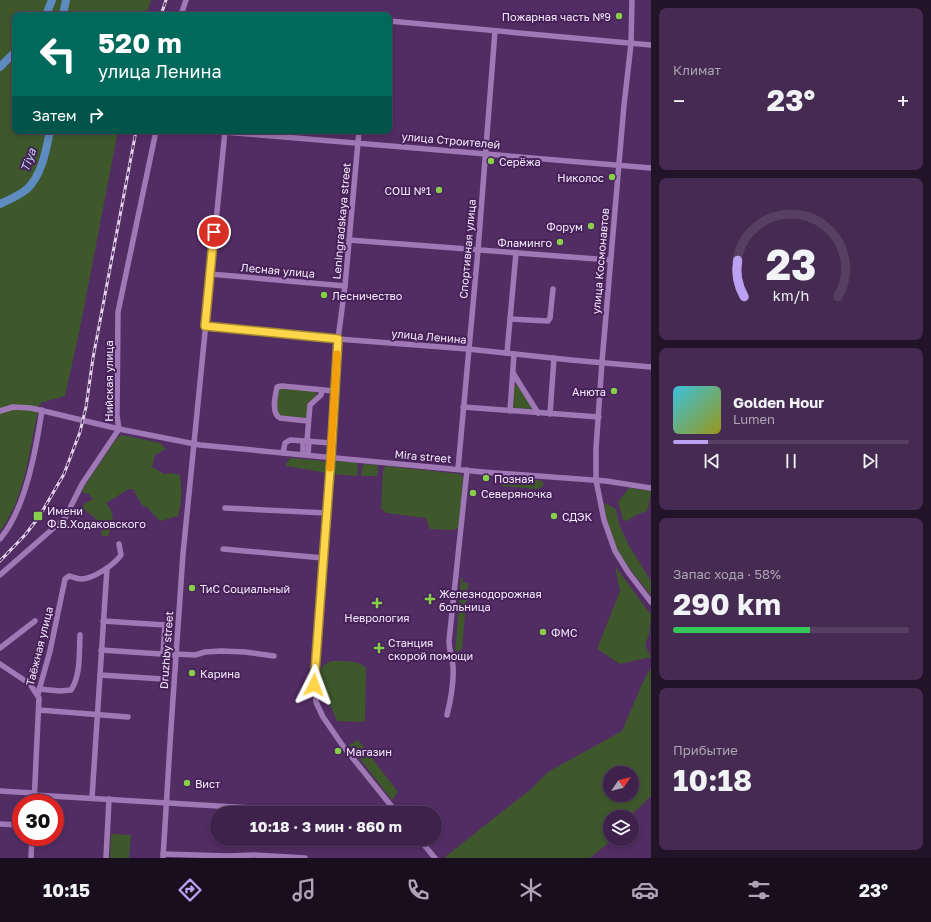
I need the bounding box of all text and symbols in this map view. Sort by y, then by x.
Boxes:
place label: Пожарная часть №9 [502,10,611,23]
marker: Пожарная часть №9 [614,11,624,21]
text: 520 m [98,26,182,59]
icon: left [32,28,84,80]
text: улица Ленина [98,60,222,82]
text: Климат [673,62,721,78]
text: 23° [767,82,815,118]
text: − [673,87,685,114]
text: + [897,87,909,114]
icon: right [85,104,107,126]
text: Затем [32,106,77,124]
street label: улица Строителей [401,129,501,151]
water label: Tiya [17,145,40,174]
place label: Серёжа [499,155,541,168]
marker: Серёжа [486,156,496,166]
street label: Leningradskaya street [329,162,353,280]
place label: Николос [557,171,604,184]
marker: Николос [607,172,617,182]
place label: СОШ №1 [385,184,431,197]
marker: СОШ №1 [434,185,444,195]
street label: Спортивная улица [456,199,478,299]
street label: улица Космонавтов [589,207,611,315]
pin [197,215,231,249]
place label: Форум [546,220,583,233]
icon: arrive [203,221,225,243]
marker: Форум [586,221,596,231]
place label: Фламинго [497,236,552,249]
marker: Фламинго [555,237,565,247]
text: 23 [766,239,816,289]
street label: Лесная улица [240,260,316,280]
text: km/h [773,287,809,304]
place label: Лесничество [332,289,403,302]
marker: Лесничество [319,290,329,300]
street label: улица Ленина [391,326,467,346]
street label: Нийская улица [102,340,115,422]
place label: Анюта [572,385,606,398]
marker: Анюта [609,386,619,396]
text: Golden Hour [733,393,824,411]
text: Lumen [733,411,775,427]
street label: Mira street [394,447,452,465]
icon: previous [701,450,723,472]
icon: pause [780,450,802,472]
icon: next [859,450,881,472]
place label: Позная [494,472,534,485]
marker: Позная [481,473,491,483]
place label: Северяночка [481,487,552,500]
marker: Северяночка [468,488,478,498]
place label: Имени Ф.В.Ходаковского [47,504,146,530]
marker: Имени Ф.В.Ходаковского [32,510,44,522]
place label: СДЭК [562,510,593,523]
marker: СДЭК [549,511,559,521]
text: Запас хода · 58% [673,566,781,582]
place label: ТиС Социальный [200,582,290,595]
marker: ТиС Социальный [187,583,197,593]
text: 290 km [673,586,781,622]
place label: Железнодорожная больница [439,587,542,613]
marker: Железнодорожная больница [424,593,436,605]
marker: Неврология [371,597,383,609]
street label: Таёжная улица [23,605,55,687]
street label: Druzhby street [157,611,175,689]
place label: Неврология [344,611,410,624]
place label: ФМС [551,626,577,639]
marker: ФМС [538,627,548,637]
place label: Станция скорой помощи [388,636,473,662]
marker: Станция скорой помощи [373,642,385,654]
position arrow [293,664,335,706]
place label: Карина [200,667,240,680]
marker: Карина [187,668,197,678]
text: Прибытие [673,742,738,758]
place label: Магазин [346,745,392,758]
marker: Магазин [333,746,343,756]
text: 10:18 [673,762,752,798]
north arrow [603,766,639,802]
map controls [603,766,639,846]
place label: Вист [195,777,221,790]
marker: Вист [182,778,192,788]
speed limit sign: 30 [12,794,64,846]
button: layers [603,810,639,846]
text: 10:18 · 3 мин · 860 m [250,817,402,835]
icon: directions [176,876,204,904]
icon: music [290,876,318,904]
icon: phone [404,876,432,904]
icon: climate [517,876,545,904]
icon: car [631,876,659,904]
icon: filters [745,876,773,904]
text: 10:15 [43,879,90,901]
text: 23° [859,879,888,901]

